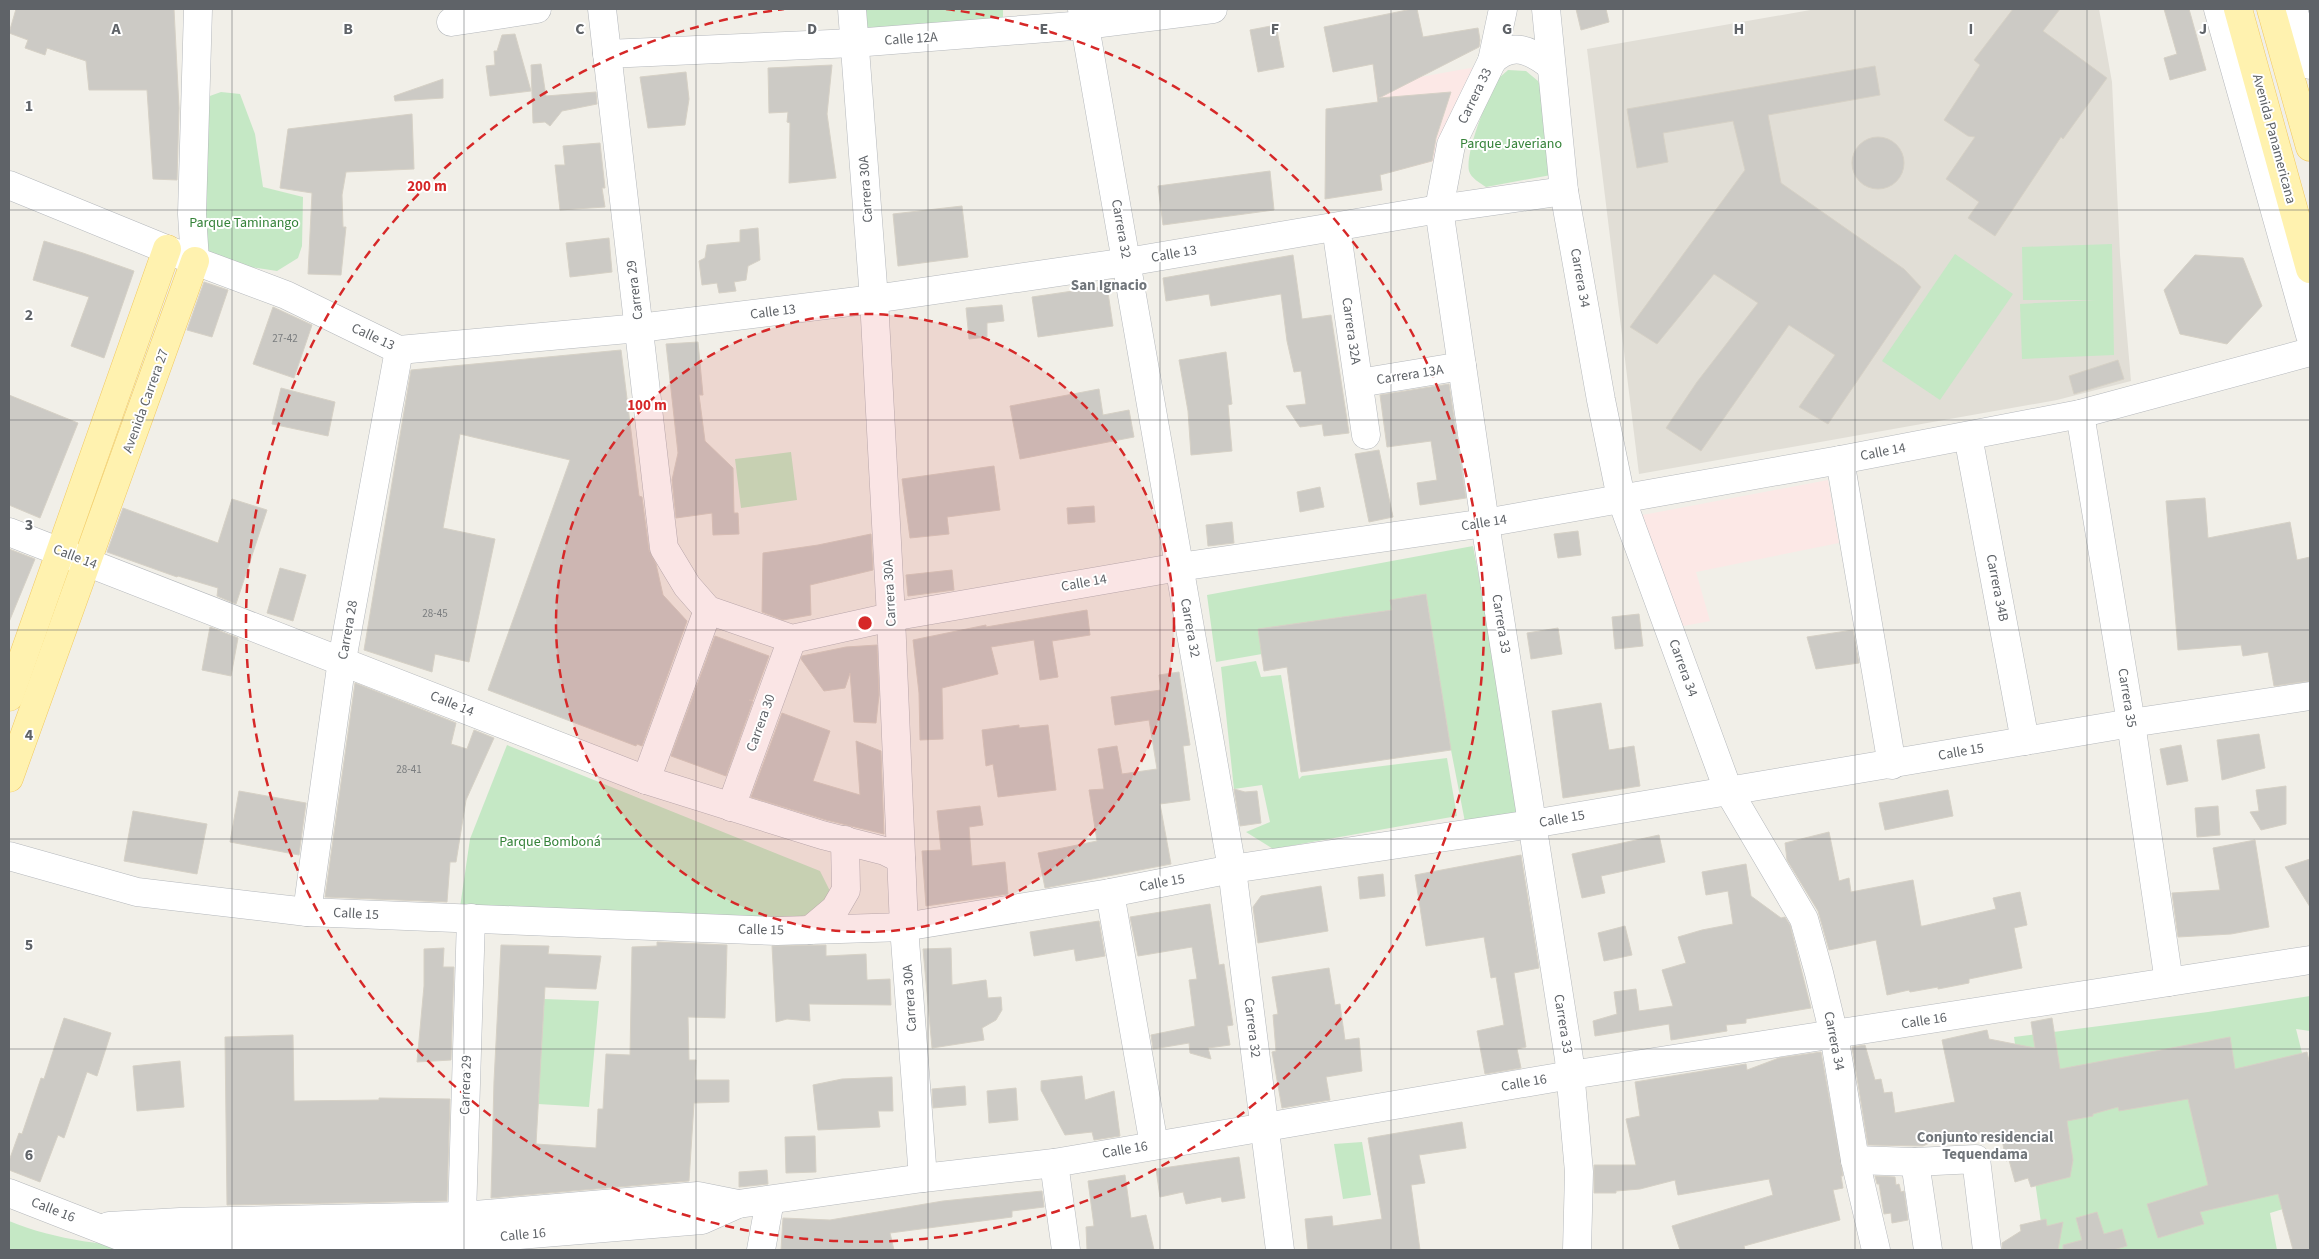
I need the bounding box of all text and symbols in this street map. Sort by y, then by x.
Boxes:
text: A [110,18,121,40]
text: B [343,18,353,40]
text: C [575,18,585,40]
text: D [807,18,817,40]
text: E [1040,18,1048,40]
text: F [1271,18,1279,40]
text: G [1502,18,1512,40]
text: H [1734,18,1744,40]
text: I [1969,18,1973,40]
text: J [2199,18,2207,40]
street label: Calle 12A [884,27,939,51]
street label: Carrera 33 [1453,65,1497,127]
street label: Avenida Panamericana [2247,72,2301,206]
text: 1 [25,95,33,117]
park label: Parque Javeriano [1460,134,1562,154]
street label: Carrera 30A [854,154,878,223]
text: 200 m [407,176,447,197]
street label: Carrera 32 [1106,198,1136,260]
park label: Parque Taminango [189,213,299,233]
street label: Calle 13 [1150,240,1198,268]
street label: Carrera 34 [1565,247,1595,309]
street label: Carrera 29 [621,259,649,321]
district label: San Ignacio [1071,275,1147,296]
street label: Carrera 32A [1336,296,1366,366]
street label: Calle 13 [749,299,797,325]
text: 2 [25,304,33,326]
street label: Calle 13 [348,318,398,356]
house number: 27-42 [272,331,298,346]
street label: Avenida Carrera 27 [118,346,174,456]
street label: Carrera 13A [1375,360,1445,390]
text: 100 m [627,395,667,416]
street label: Calle 14 [1859,438,1907,466]
street label: Calle 14 [1460,510,1508,536]
text: 3 [25,514,33,536]
street label: Calle 14 [50,539,100,575]
street label: Carrera 34B [1981,553,2013,623]
street label: Carrera 30A [878,558,902,627]
street label: Calle 14 [1060,569,1108,597]
street label: Carrera 33 [1486,593,1516,655]
street label: Carrera 32 [1175,597,1205,659]
street label: Carrera 28 [333,599,363,661]
house number: 28-45 [422,606,448,621]
centre of rings [856,614,874,632]
street label: Carrera 34 [1663,636,1703,700]
street label: Carrera 35 [2112,667,2142,729]
street label: Calle 14 [427,686,477,722]
street label: Carrera 30 [741,691,781,755]
text: 4 [25,724,34,746]
street label: Calle 15 [1937,738,1985,766]
house number: 28-41 [396,762,422,777]
street label: Calle 15 [1538,805,1586,833]
park label: Parque Bomboná [499,832,601,852]
street label: Calle 15 [1138,869,1186,897]
street label: Calle 15 [333,903,379,925]
street label: Calle 15 [738,920,784,940]
text: 5 [25,934,33,956]
street label: Carrera 30A [898,963,922,1032]
street label: Carrera 33 [1548,993,1578,1055]
street label: Carrera 32 [1238,997,1266,1059]
street label: Calle 16 [1900,1008,1948,1034]
street label: Carrera 34 [1818,1010,1850,1072]
street label: Carrera 29 [455,1055,477,1115]
street label: Calle 16 [1500,1069,1548,1097]
district label: Conjunto residencial Tequendama [1917,1127,2054,1165]
street label: Calle 16 [1101,1136,1149,1164]
text: 6 [25,1144,33,1166]
street label: Calle 16 [28,1192,78,1228]
street label: Calle 16 [499,1223,547,1247]

